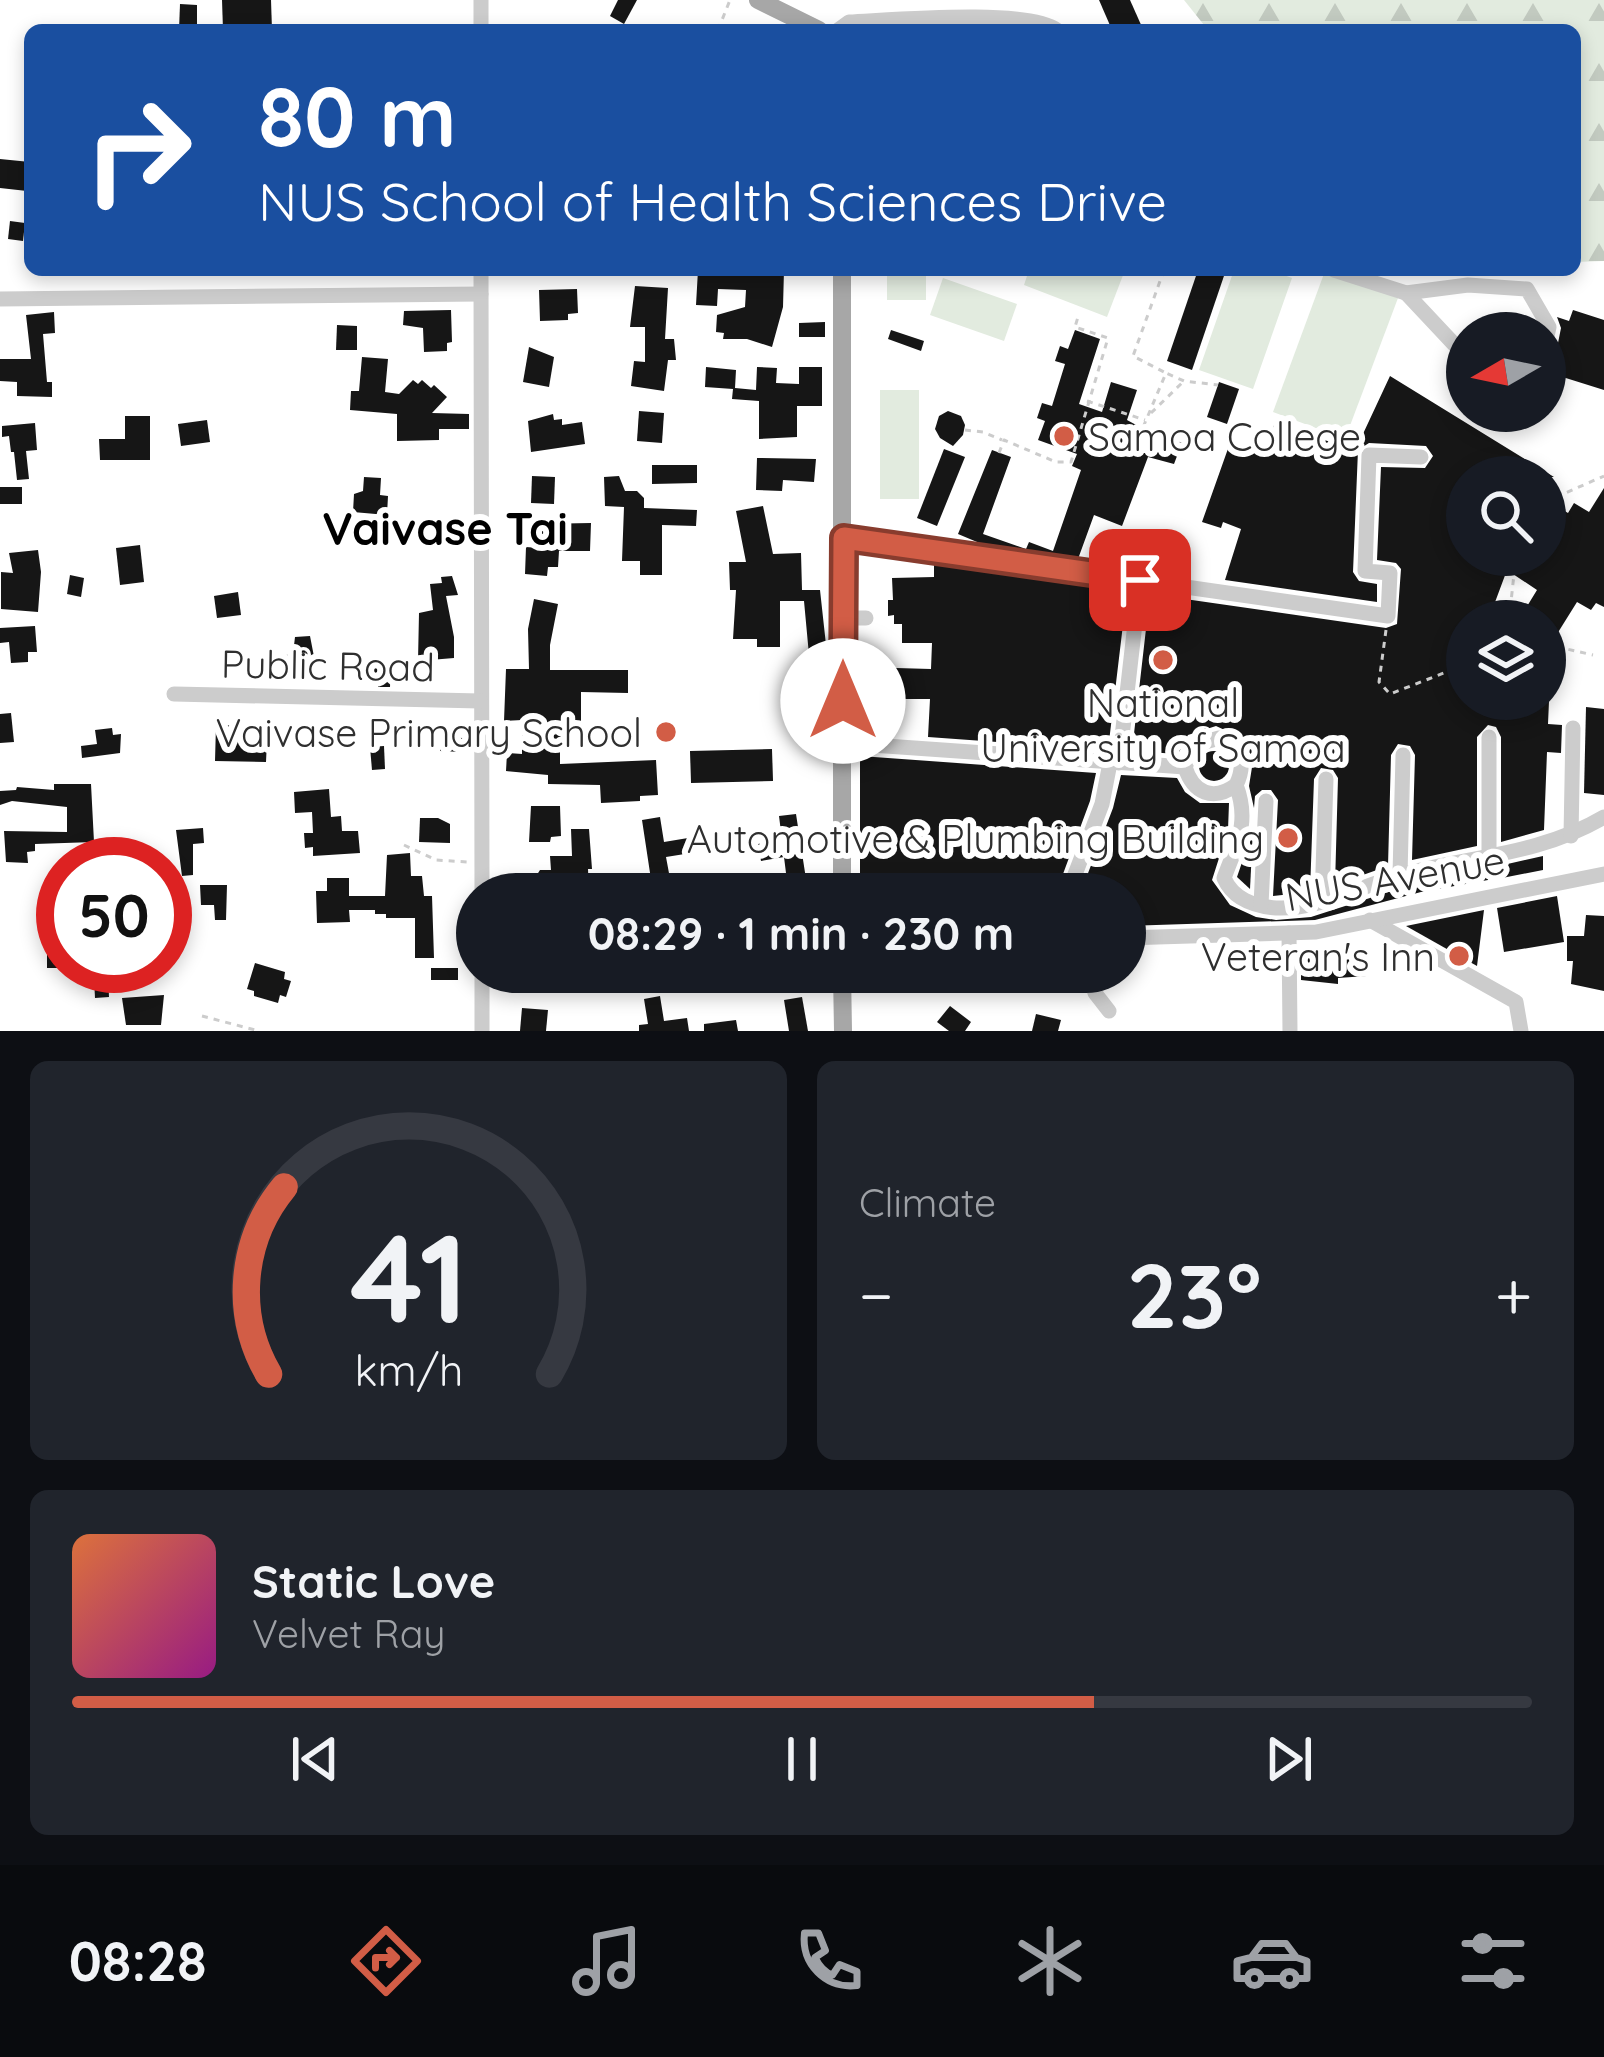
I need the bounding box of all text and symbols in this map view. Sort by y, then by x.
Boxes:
text: 80 m [258,63,457,168]
icon: right [60,72,216,228]
text: NUS School of Health Sciences Drive [258,167,1167,235]
north arrow [1446,312,1566,432]
map controls [1446,312,1566,720]
place label: Samoa College [1088,412,1361,461]
marker: Samoa College [1051,423,1077,449]
button: search [1446,456,1566,576]
district label: Vaivase Tai [322,500,568,556]
pin [1089,529,1191,631]
icon: arrive [1107,547,1173,613]
button: layers [1446,600,1566,720]
position arrow [780,638,906,764]
street label: Public Road [221,639,435,691]
marker: National University of Samoa [1150,647,1176,673]
place label: National University of Samoa [980,678,1346,772]
place label: Vaivase Primary School [215,708,642,757]
marker: Vaivase Primary School [653,719,679,745]
place label: Automotive & Plumbing Building [687,814,1264,863]
marker: Automotive & Plumbing Building [1275,825,1301,851]
street label: NUS Avenue [1282,835,1508,921]
speed limit sign: 50 [36,837,192,993]
text: 08:29 · 1 min · 230 m [588,905,1014,961]
place label: Veteran's Inn [1201,932,1435,981]
marker: Veteran's Inn [1446,943,1472,969]
text: Climate [859,1178,996,1227]
text: 41 [349,1198,468,1354]
text: 23° [1127,1238,1262,1351]
text: − [859,1253,893,1336]
text: + [1495,1253,1532,1336]
text: km/h [354,1342,463,1396]
text: Static Love [252,1553,495,1609]
text: Velvet Ray [252,1609,445,1658]
icon: previous [282,1726,348,1792]
icon: pause [769,1726,835,1792]
icon: next [1256,1726,1322,1792]
icon: directions [344,1919,428,2003]
icon: music [565,1919,649,2003]
icon: phone [787,1919,871,2003]
icon: climate [1008,1919,1092,2003]
icon: car [1230,1919,1314,2003]
icon: filters [1451,1919,1535,2003]
text: 08:28 [69,1927,207,1995]

